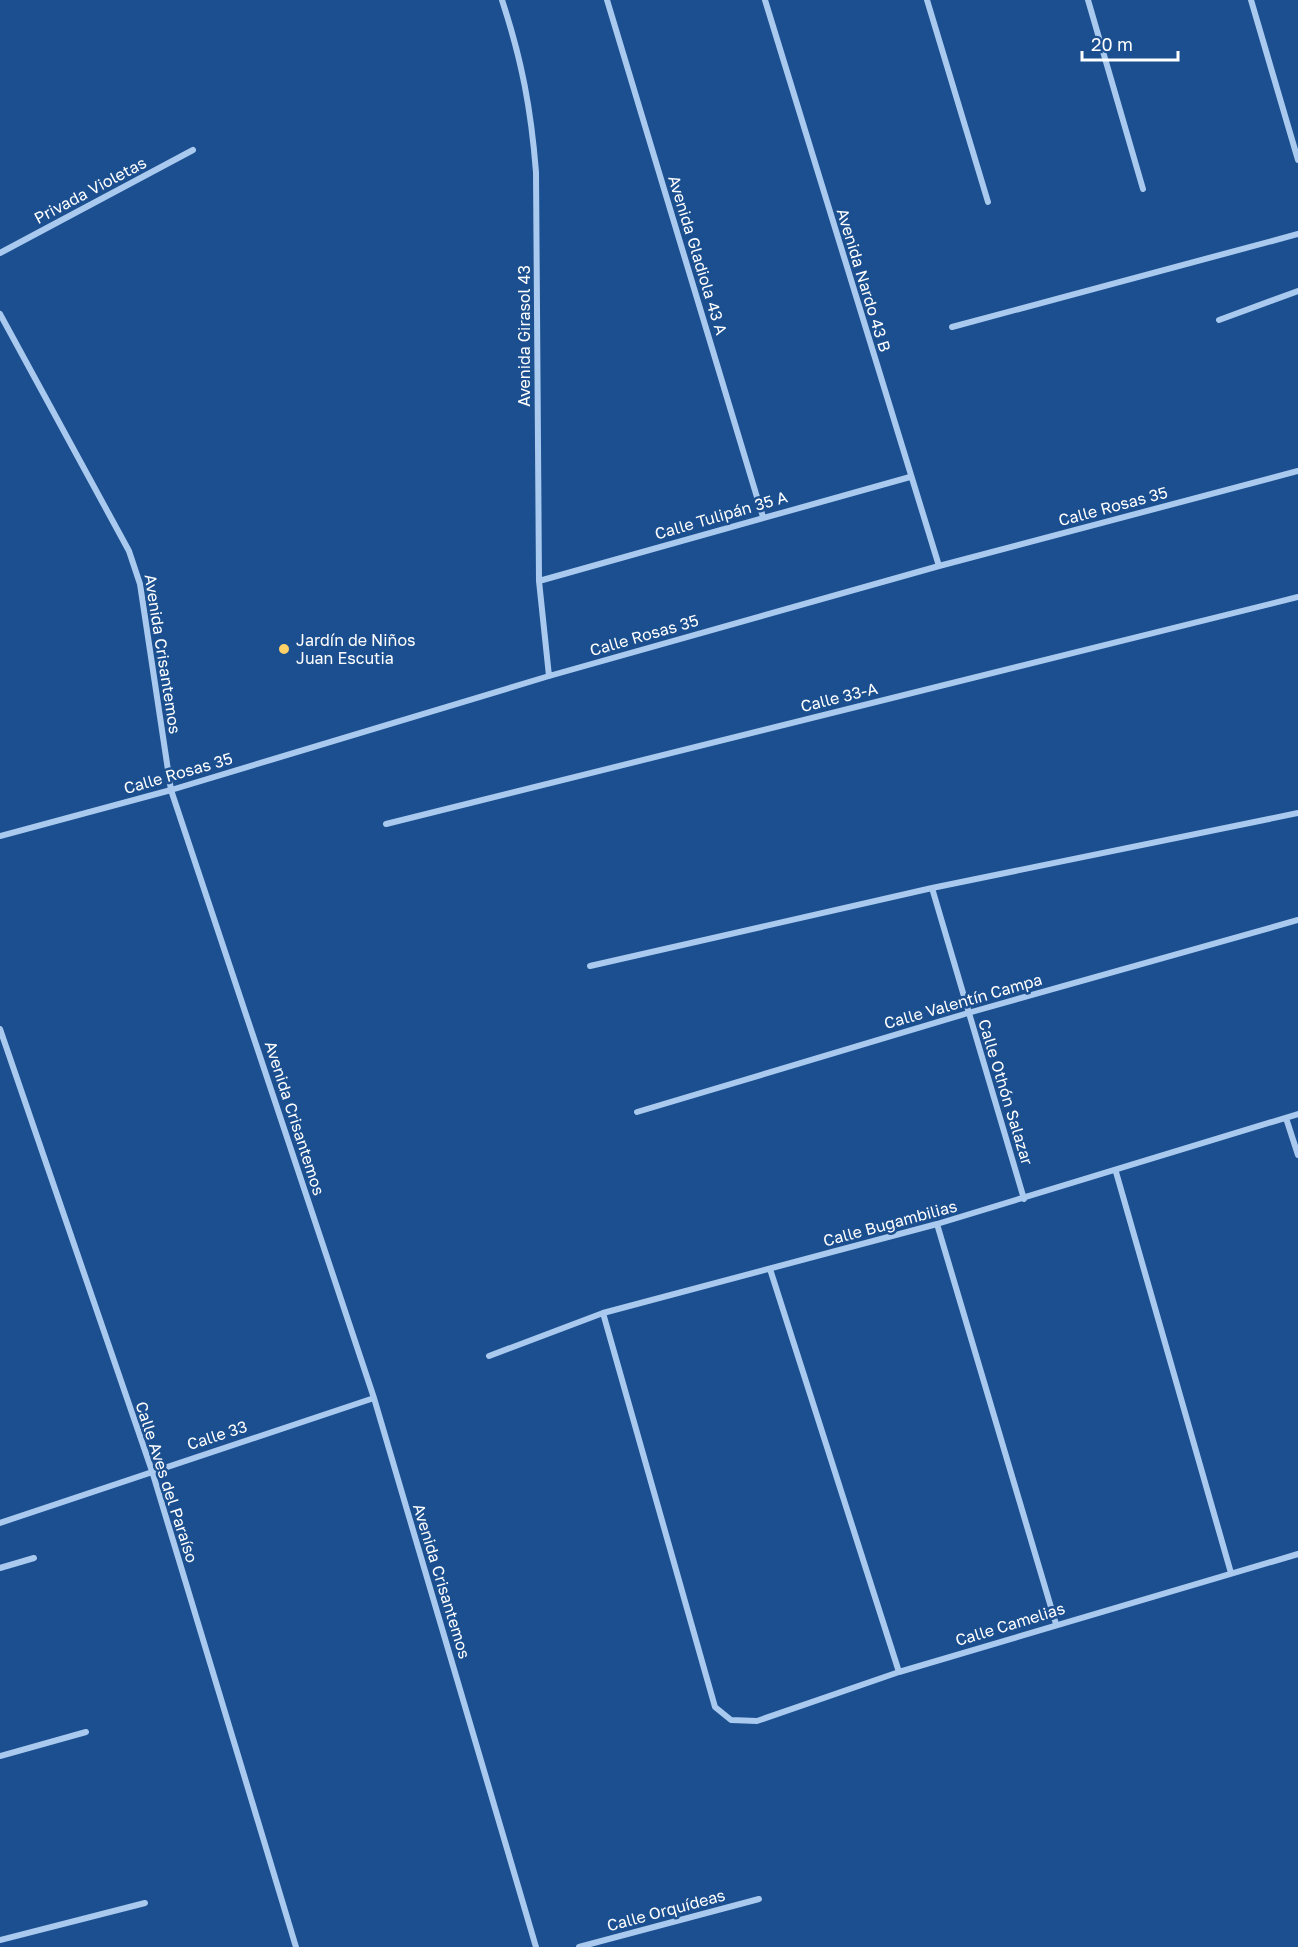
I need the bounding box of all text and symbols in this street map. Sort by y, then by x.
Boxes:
scale bar [1082,24,1178,62]
text: 20 m [1091,33,1133,55]
street label: Privada Violetas [30,152,150,228]
street label: Avenida Gladiola 43 A [664,173,732,337]
street label: Avenida Nardo 43 B [833,206,895,354]
street label: Avenida Girasol 43 [514,265,534,407]
street label: Calle Rosas 35 [1056,482,1170,530]
street label: Calle Tulipán 35 A [652,486,790,543]
street label: Avenida Crisantemos [141,573,185,735]
street label: Calle Rosas 35 [587,610,701,660]
place label: Jardín de Niños Juan Escutia [296,630,415,668]
marker: Jardín de Niños Juan Escutia [277,642,291,656]
street label: Calle 33-A [798,678,880,716]
street label: Calle Rosas 35 [121,748,235,798]
street label: Calle Valentín Campa [882,969,1044,1033]
street label: Calle Othón Salazar [974,1017,1038,1167]
street label: Avenida Crisantemos [261,1038,329,1198]
street label: Calle Bugambilias [821,1196,959,1250]
street label: Calle Aves del Paraíso [131,1399,203,1565]
street label: Calle 33 [184,1416,250,1454]
street label: Avenida Crisantemos [409,1501,475,1661]
street label: Calle Camelias [953,1598,1067,1650]
street label: Calle Orquídeas [605,1885,727,1935]

